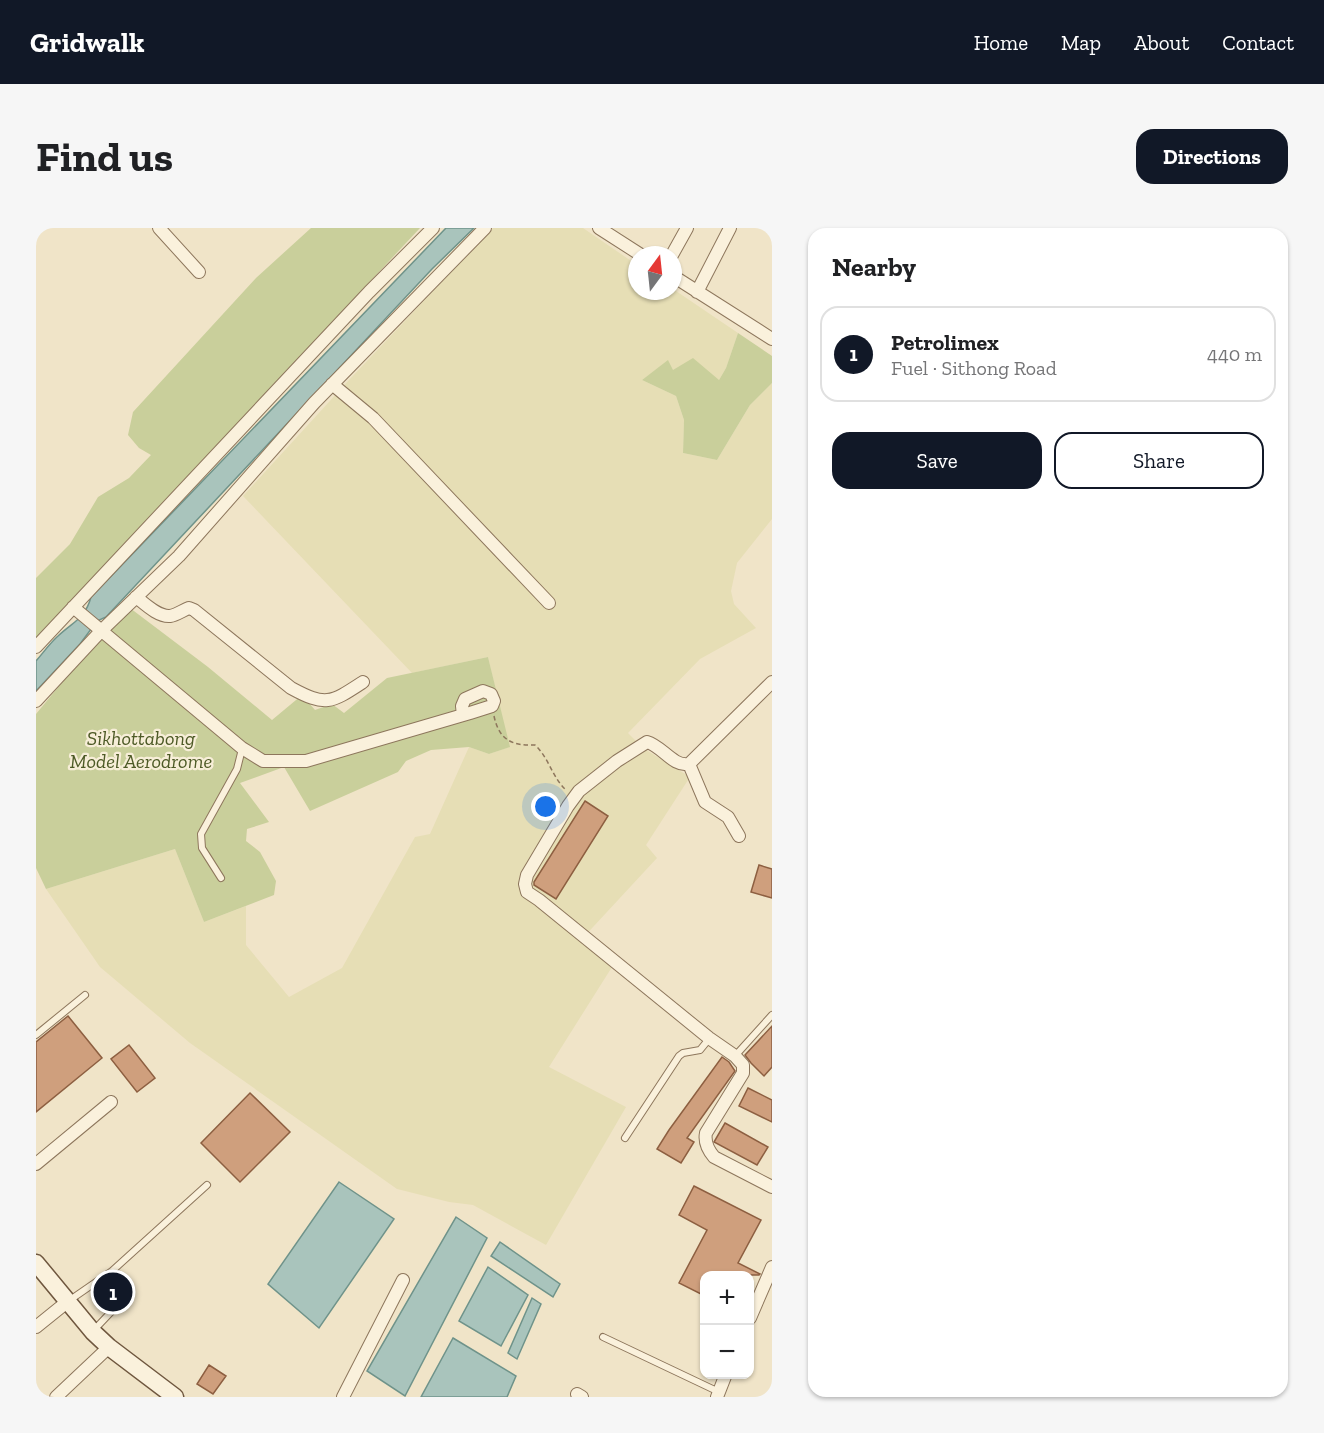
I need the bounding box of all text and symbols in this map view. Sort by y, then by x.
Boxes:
text: Gridwalk [30,26,144,59]
text: Home [974,30,1028,55]
text: Map [1061,30,1101,55]
text: About [1134,30,1189,55]
text: Contact [1222,30,1294,55]
button: Directions [1136,129,1288,184]
text: Find us [36,131,173,182]
north arrow [628,246,682,300]
text: Nearby [832,251,916,283]
text: Petrolimex [891,329,999,356]
text: 1 [849,342,858,366]
text: 440 m [1207,342,1262,366]
text: Fuel · Sithong Road [891,356,1057,380]
button: Save [832,432,1042,489]
button: Share [1054,432,1264,489]
park label: Sikhottabong Model Aerodrome [70,726,212,773]
your location [531,792,560,821]
pin: 1 [94,1270,133,1314]
map controls [700,1271,754,1379]
button: + [700,1271,754,1325]
button: − [700,1325,754,1379]

